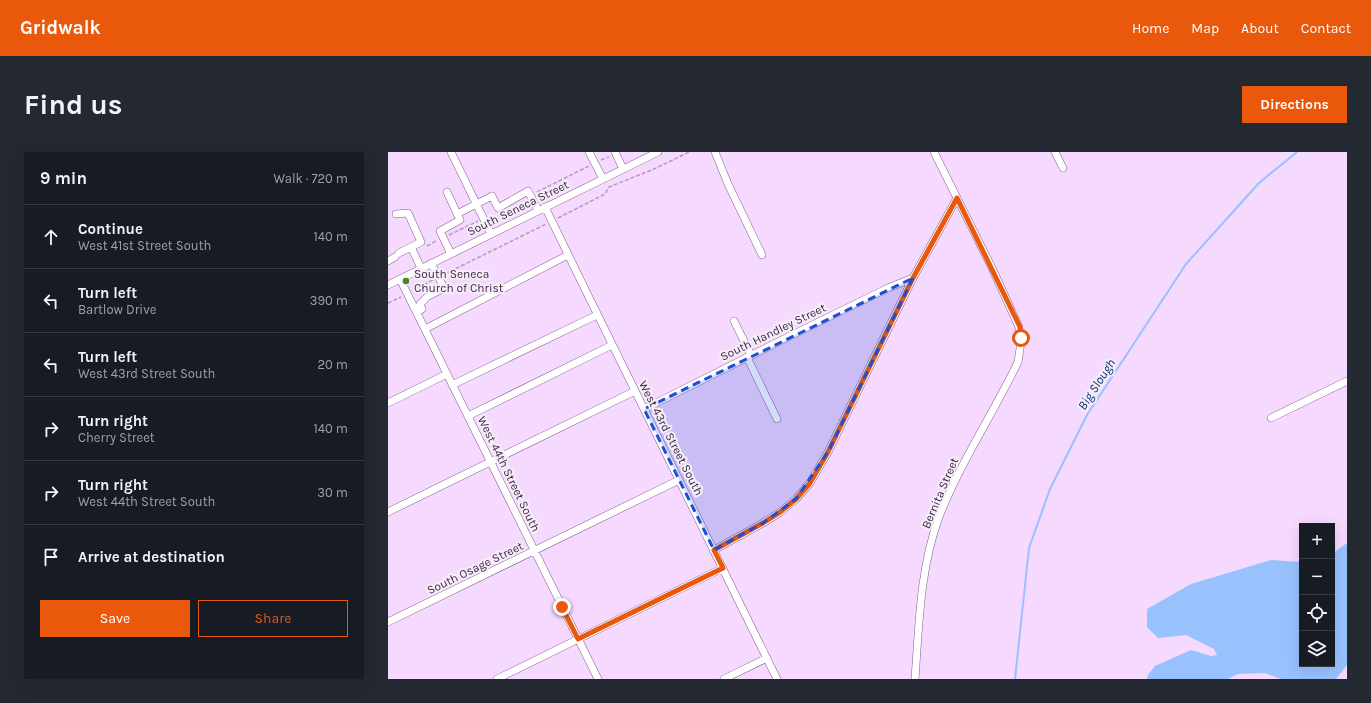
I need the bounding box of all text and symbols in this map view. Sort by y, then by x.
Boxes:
text: Gridwalk [20,17,101,39]
text: Home [1132,20,1169,37]
text: Map [1191,20,1219,37]
text: About [1241,20,1279,37]
text: Contact [1301,20,1351,37]
button: Directions [1242,86,1347,123]
text: Find us [24,88,123,121]
text: 9 min [40,168,87,188]
text: Walk · 720 m [274,171,348,186]
street label: South Seneca Street [465,177,571,239]
text: Continue [78,220,143,238]
icon: ahead [40,226,62,248]
text: 140 m [313,229,348,244]
text: West 41st Street South [78,238,211,253]
place label: South Seneca Church of Christ [414,267,504,295]
marker: South Seneca Church of Christ [401,276,411,286]
text: Turn left [78,284,137,302]
icon: left [40,290,62,312]
text: 390 m [310,293,348,308]
street label: South Handley Street [718,300,828,364]
text: Bartlow Drive [78,302,156,317]
route start [1012,329,1030,347]
text: Turn left [78,348,137,366]
icon: left [40,354,62,376]
water label: Big Slough [1074,356,1118,413]
text: 20 m [318,357,348,372]
text: West 43rd Street South [78,366,215,381]
street label: West 43rd Street South [636,378,706,498]
text: Turn right [78,412,148,430]
street label: West 44th Street South [475,414,543,534]
icon: right [40,418,62,440]
text: 140 m [313,421,348,436]
text: Cherry Street [78,430,155,445]
street label: Bernita Street [919,455,961,531]
text: Turn right [78,476,148,494]
icon: right [40,482,62,504]
text: 30 m [317,485,348,500]
text: West 44th Street South [78,494,215,509]
map controls [1299,523,1335,667]
button: + [1299,523,1335,559]
street label: South Osage Street [425,538,526,597]
icon: arrive [40,546,62,568]
text: Arrive at destination [78,548,225,566]
button: − [1299,559,1335,595]
button: locate [1299,595,1335,631]
route end [553,598,571,616]
button: Save [40,600,190,637]
button: Share [198,600,348,637]
button: layers [1299,631,1335,667]

